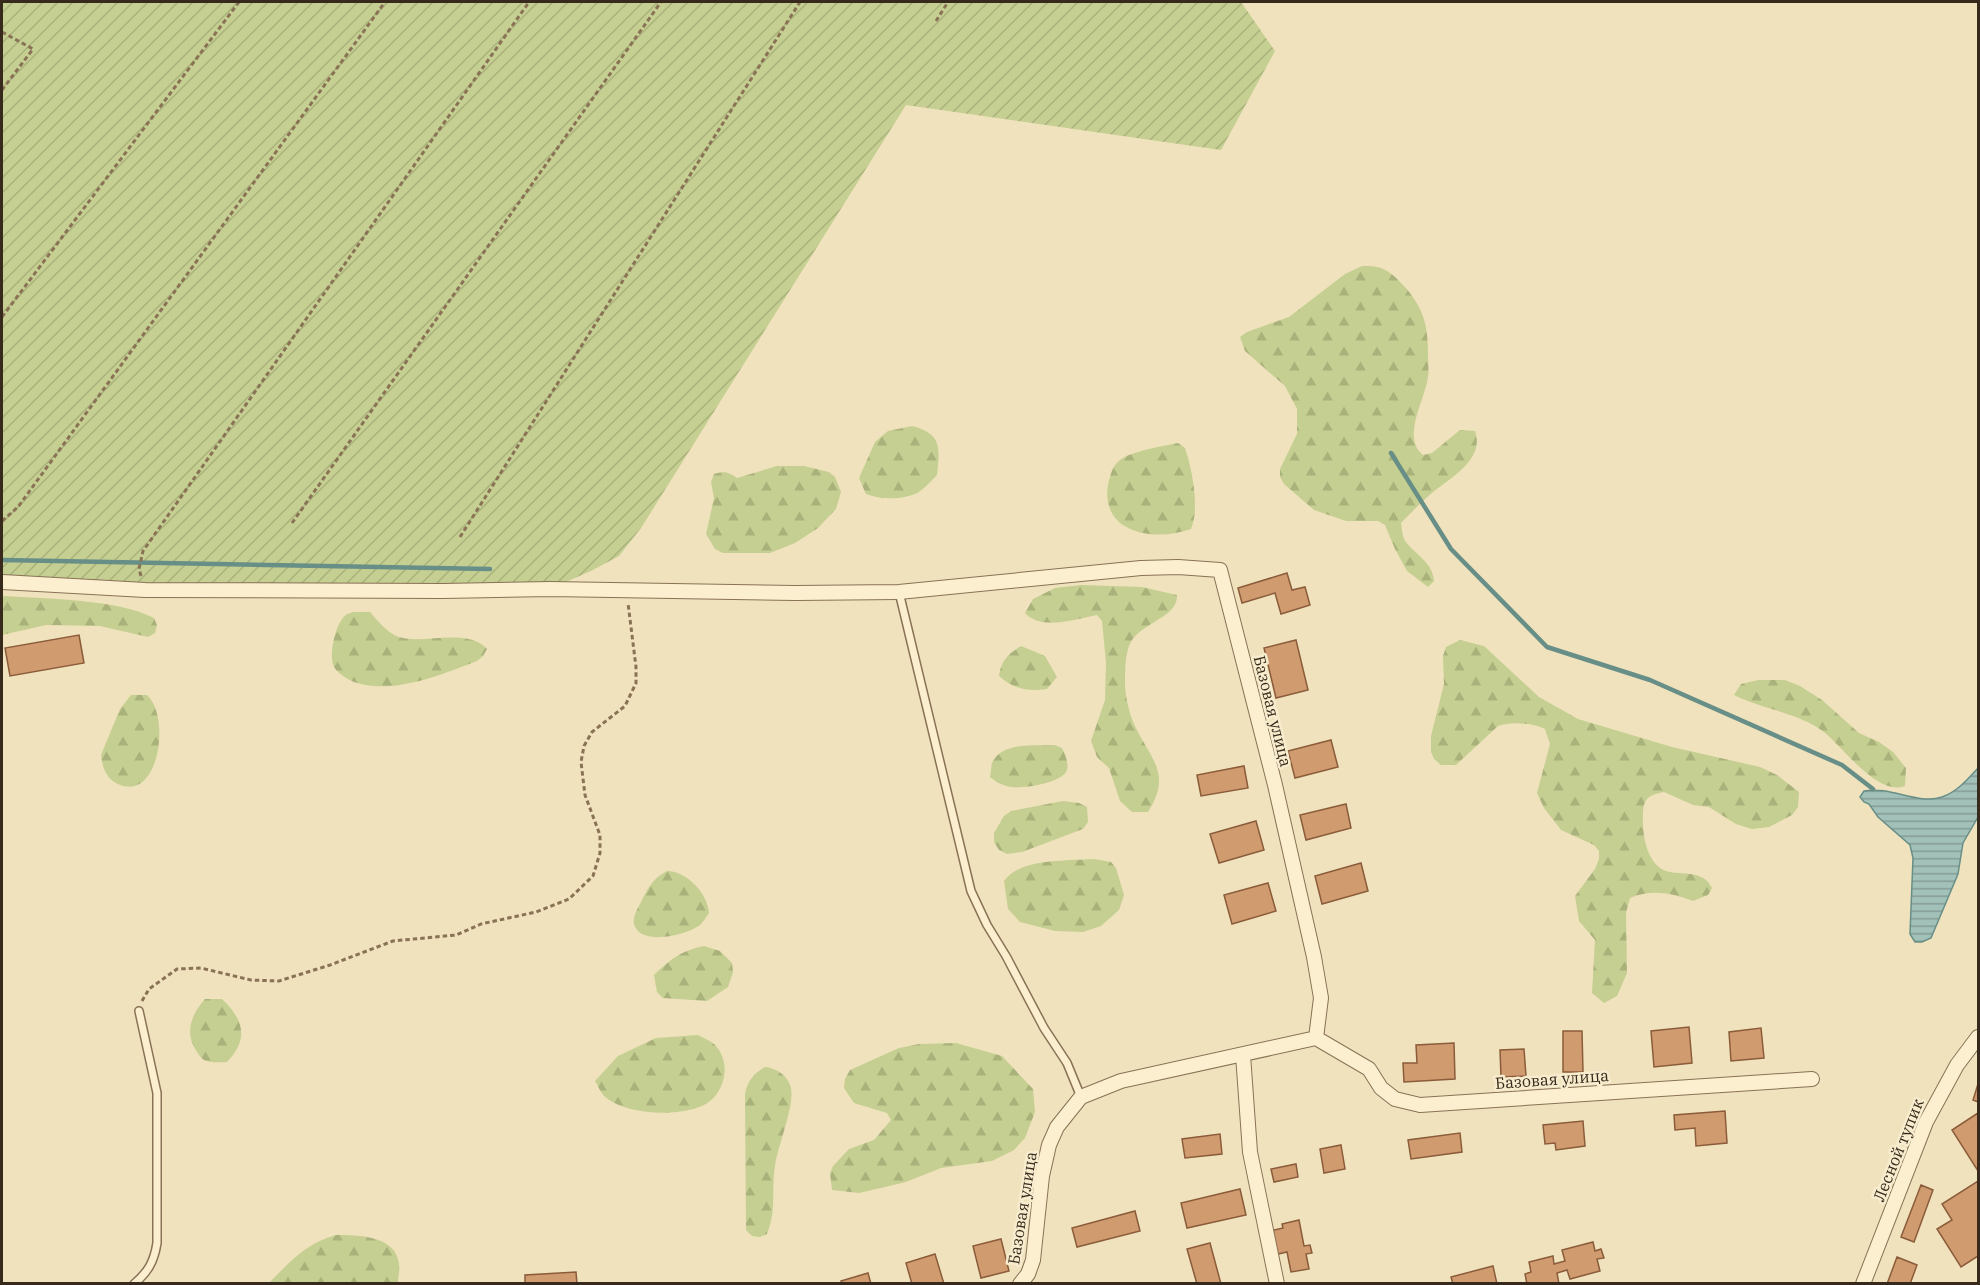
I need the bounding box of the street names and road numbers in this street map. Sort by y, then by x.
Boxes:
street label: Базовая улица [1250,653,1297,769]
street label: Базовая улица [1494,1065,1610,1093]
street label: Лесной тупик [1868,1095,1928,1204]
street label: Базовая улица [1003,1150,1041,1266]

